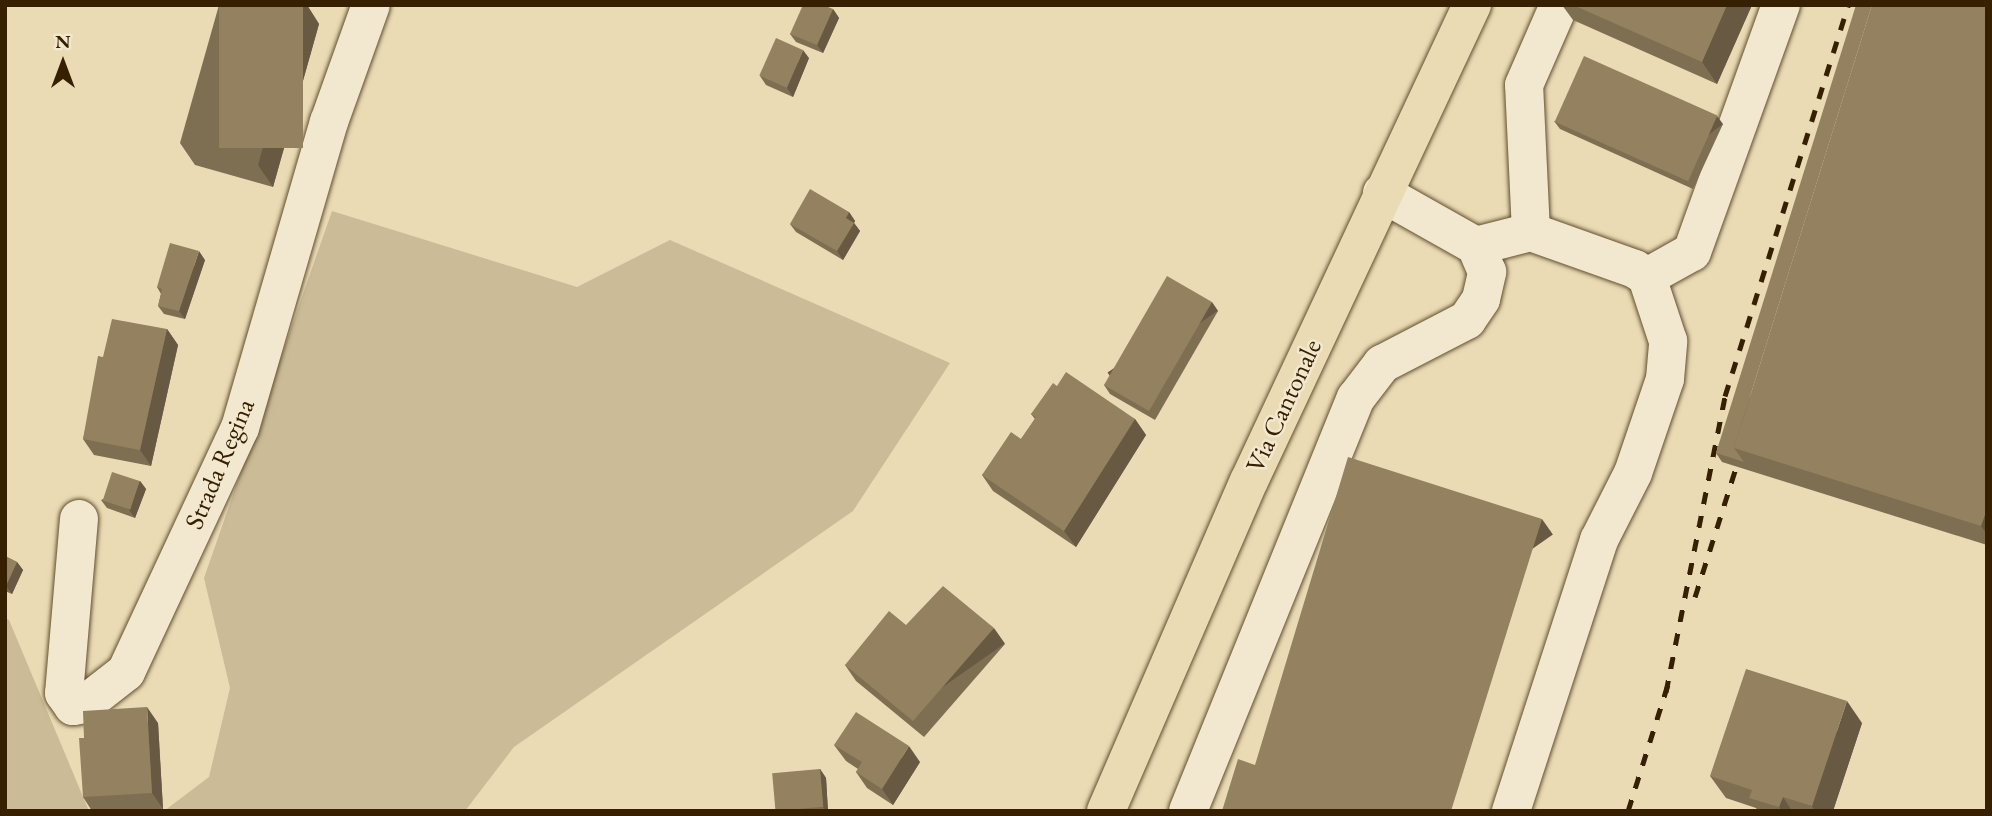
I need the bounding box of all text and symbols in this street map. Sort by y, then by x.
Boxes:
north arrow [28,28,98,98]
text: N [55,29,71,54]
street label: Via Cantonale [1240,335,1328,477]
street label: Strada Regina [179,394,261,534]

